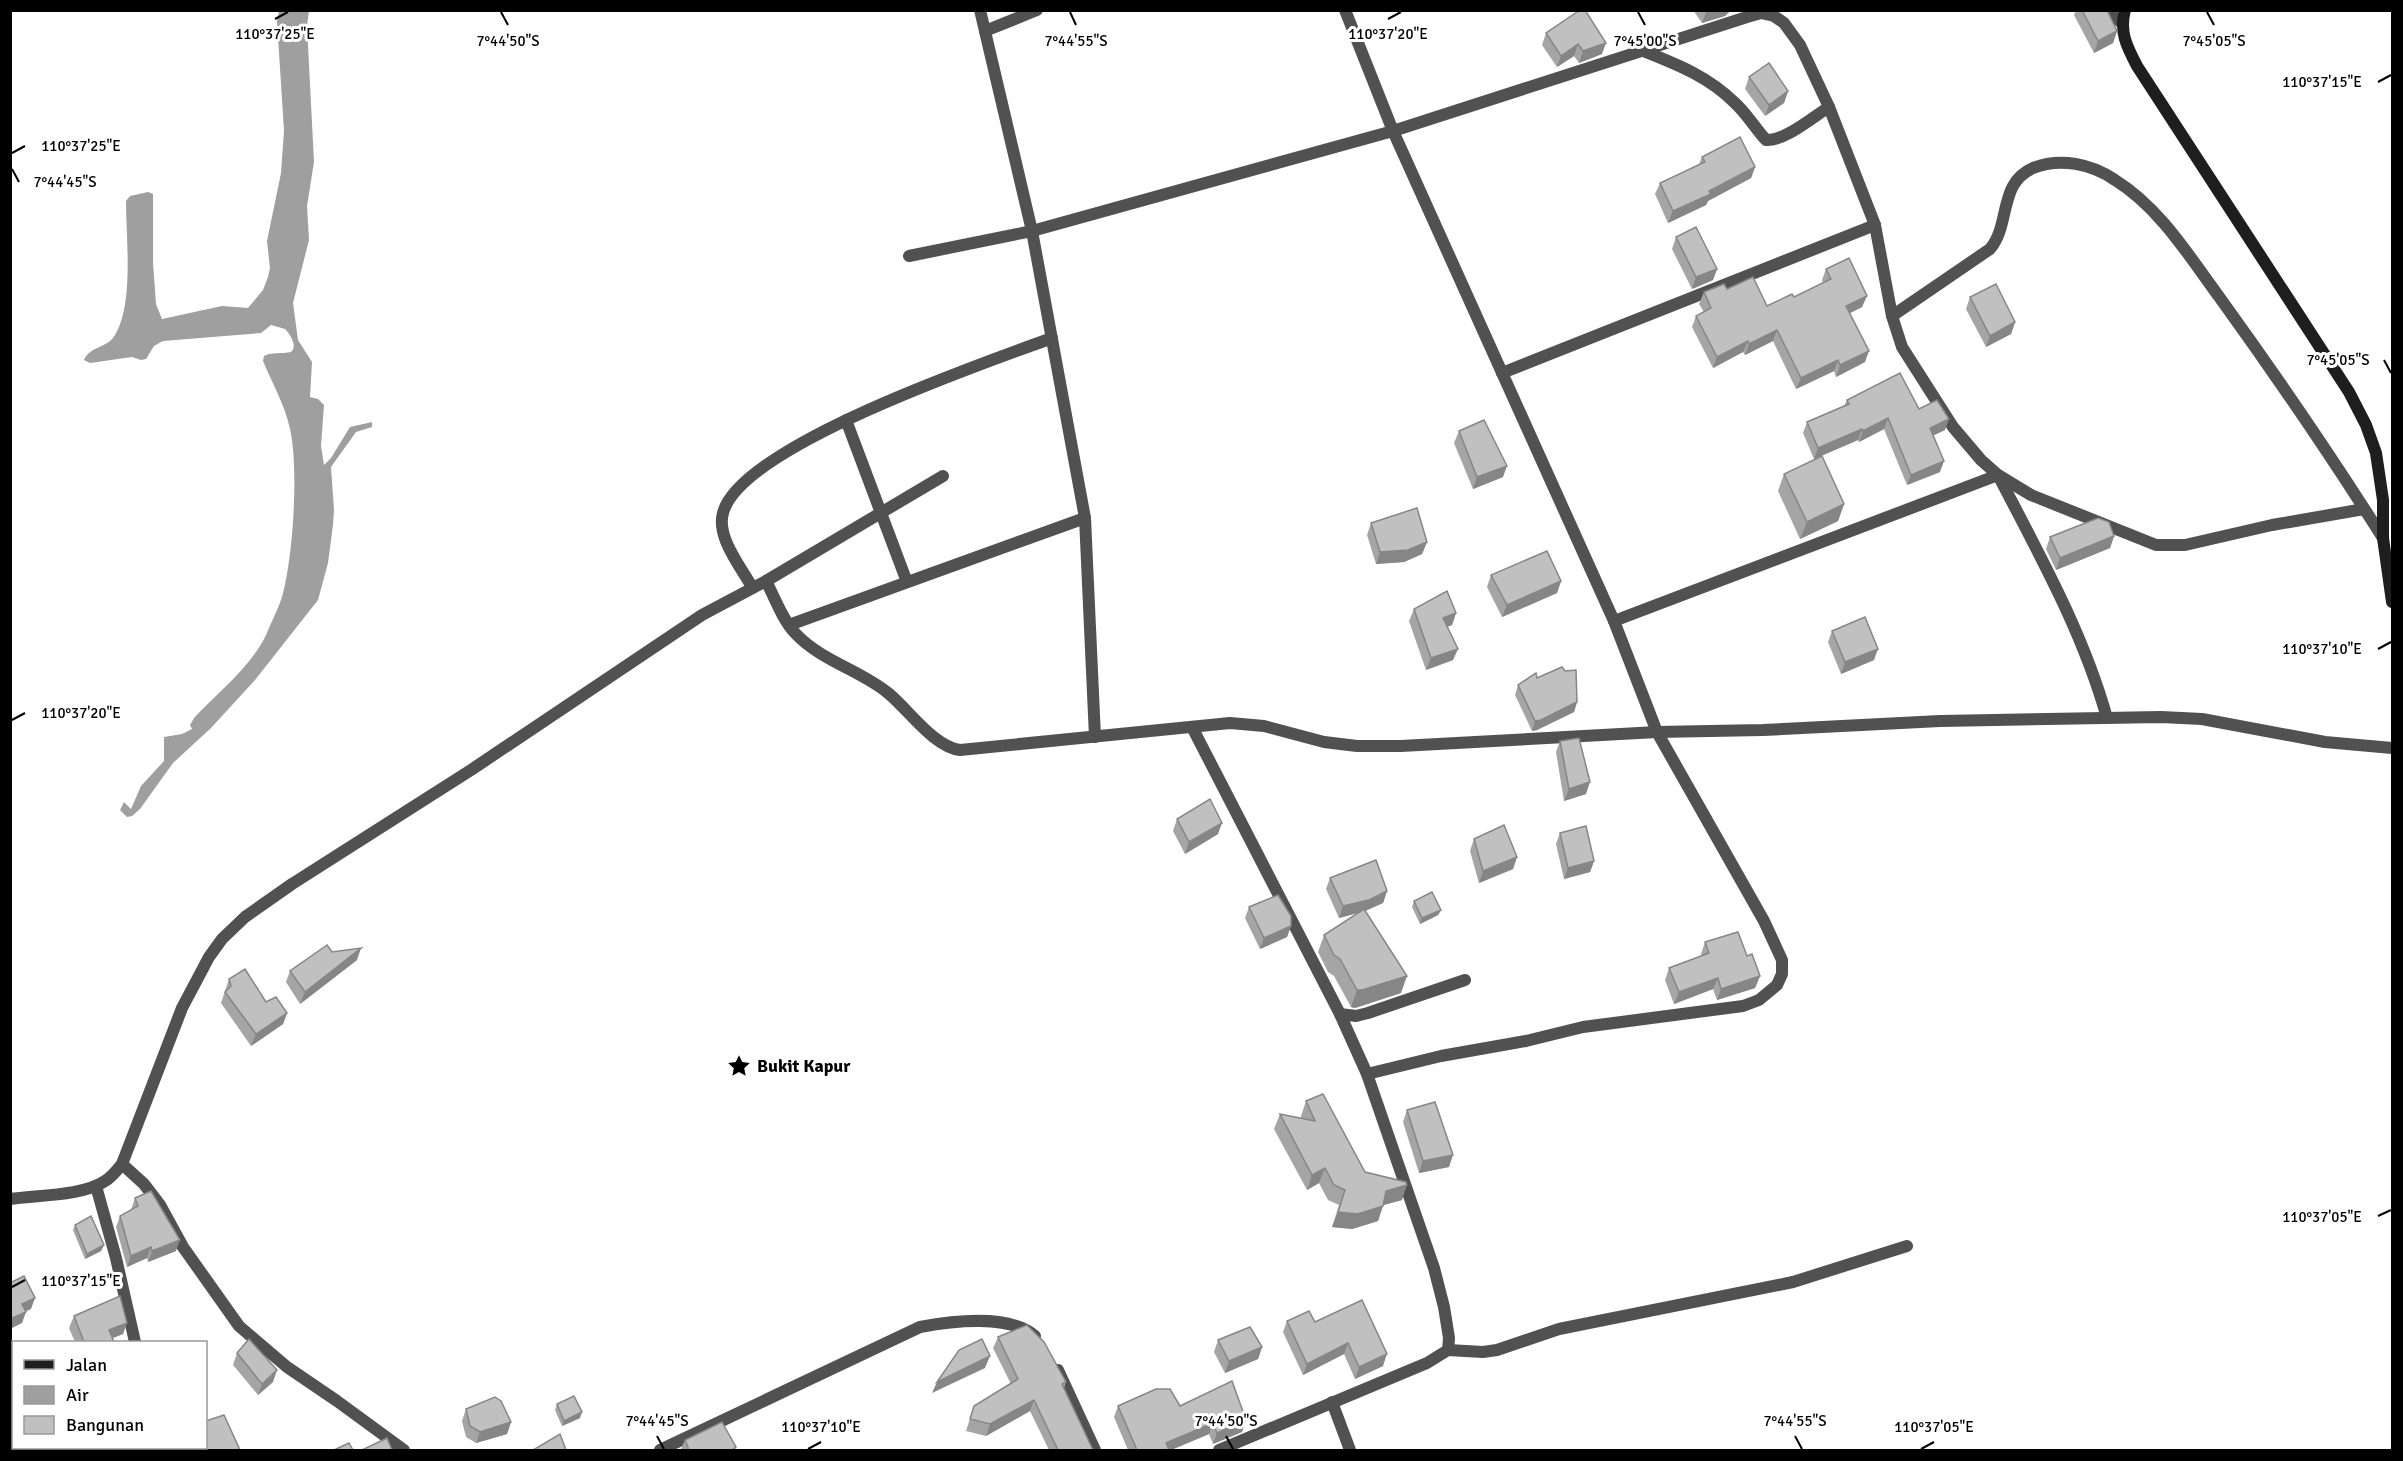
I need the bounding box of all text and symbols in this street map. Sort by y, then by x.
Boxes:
text: 110°37'25"E [235,25,315,43]
text: 110°37'20"E [1348,25,1428,43]
text: 7°44'50"S [476,32,540,50]
text: 7°44'55"S [1044,32,1108,50]
text: 7°45'00"S [1613,32,1677,50]
text: 7°45'05"S [2182,32,2246,50]
text: 110°37'15"E [2282,73,2362,91]
text: 110°37'25"E [41,137,121,155]
text: 7°44'45"S [33,173,97,191]
text: 7°45'05"S [2306,351,2370,369]
text: 110°37'10"E [2282,640,2362,658]
text: 110°37'20"E [41,704,121,722]
place icon: Bukit Kapur [726,1053,752,1079]
place label: Bukit Kapur [757,1055,851,1077]
text: 110°37'05"E [2282,1208,2362,1226]
text: 110°37'15"E [41,1272,121,1290]
legend [12,1341,207,1449]
text: Jalan [66,1354,107,1376]
text: Air [66,1384,89,1406]
text: 7°44'45"S [625,1412,689,1430]
text: 7°44'50"S [1194,1412,1258,1430]
text: 7°44'55"S [1763,1412,1827,1430]
text: Bangunan [66,1414,144,1436]
text: 110°37'10"E [781,1418,861,1436]
text: 110°37'05"E [1894,1418,1974,1436]

